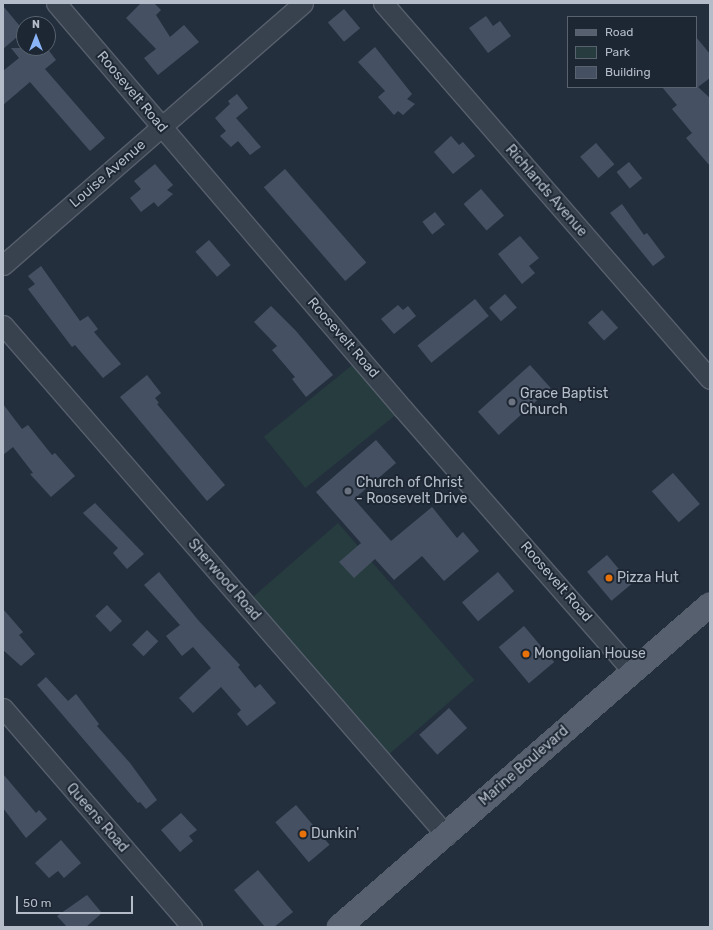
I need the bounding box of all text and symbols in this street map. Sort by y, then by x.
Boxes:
north arrow [16,16,56,56]
legend [567,16,697,88]
text: N [32,18,40,31]
text: Road [605,25,633,39]
text: Park [605,45,630,59]
street label: Roosevelt Road [93,48,171,136]
text: Building [605,65,651,79]
street label: Louise Avenue [67,136,149,212]
street label: Richlands Avenue [501,142,591,240]
street label: Roosevelt Road [304,294,382,382]
place label: Grace Baptist Church [520,386,608,418]
marker: Grace Baptist Church [507,397,517,407]
place label: Church of Christ - Roosevelt Drive [356,475,467,508]
marker: Church of Christ - Roosevelt Drive [343,486,353,496]
street label: Sherwood Road [184,536,264,624]
street label: Roosevelt Road [517,538,595,626]
place label: Pizza Hut [617,570,679,586]
marker: Pizza Hut [604,573,614,583]
place label: Mongolian House [534,646,646,662]
marker: Mongolian House [521,649,531,659]
street label: Marine Boulevard [476,723,572,809]
street label: Queens Road [63,780,131,856]
place label: Dunkin' [311,826,359,842]
marker: Dunkin' [298,829,308,839]
scale bar [18,888,135,914]
text: 50 m [23,896,51,910]

